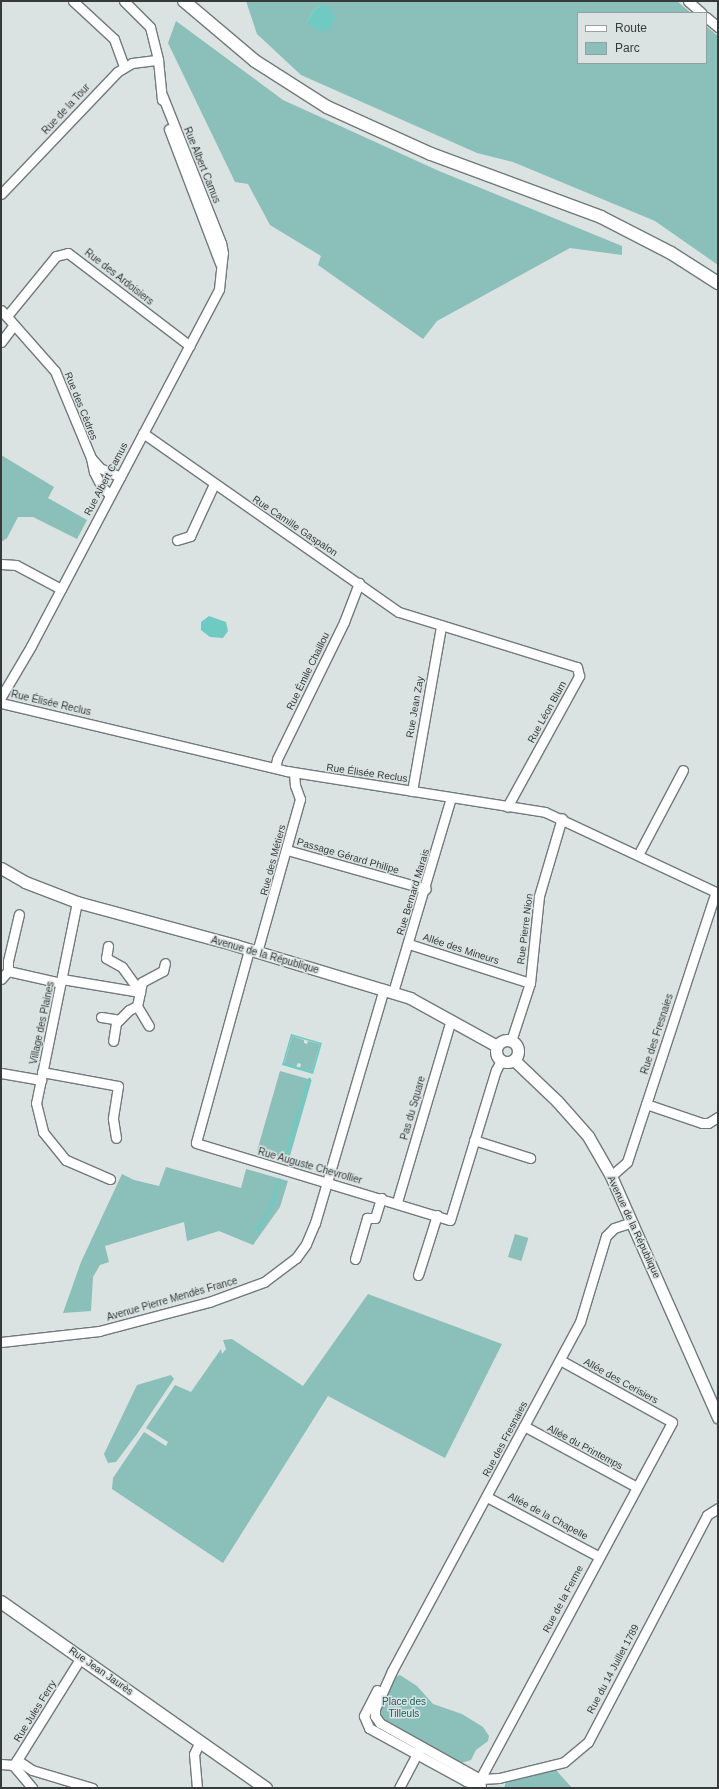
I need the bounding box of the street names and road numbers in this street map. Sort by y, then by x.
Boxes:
street label: Rue de la Tour [39,81,93,137]
street label: Rue Albert Camus [181,125,223,205]
street label: Rue des Ardoisiers [82,246,156,308]
street label: Rue des Cèdres [62,370,100,442]
street label: Rue Albert Camus [82,440,130,518]
street label: Rue Camille Gaspalon [250,493,340,559]
street label: Rue Émile Chaillou [284,630,332,712]
street label: Rue Jean Zay [404,675,426,739]
street label: Rue Léon Blum [525,679,569,745]
street label: Rue Élisée Reclus [10,688,92,718]
street label: Rue Élisée Reclus [326,761,408,785]
street label: Rue des Métiers [258,823,288,897]
street label: Passage Gérard Philipe [296,836,400,876]
street label: Rue Bernard Marais [394,847,432,937]
street label: Rue Pierre Nion [515,893,535,965]
street label: Allée des Mineurs [421,931,501,967]
street label: Avenue de la République [210,934,320,976]
street label: Village des Plaines [27,981,57,1065]
street label: Rue des Fresnaies [638,992,676,1076]
street label: Pas du Square [398,1075,428,1141]
street label: Rue Auguste Chevrollier [256,1145,364,1187]
street label: Avenue de la République [605,1174,663,1280]
street label: Avenue Pierre Mendès France [105,1275,239,1323]
street label: Allée des Cerisiers [582,1356,660,1406]
street label: Rue des Fresnaies [480,1399,530,1479]
street label: Allée du Printemps [545,1422,625,1472]
street label: Allée de la Chapelle [506,1490,590,1542]
street label: Rue de la Ferme [540,1563,586,1635]
street label: Rue du 14 Juillet 1789 [584,1622,642,1716]
street label: Rue Jean Jaurès [67,1644,135,1698]
street label: Rue Jules Ferry [11,1678,59,1744]

